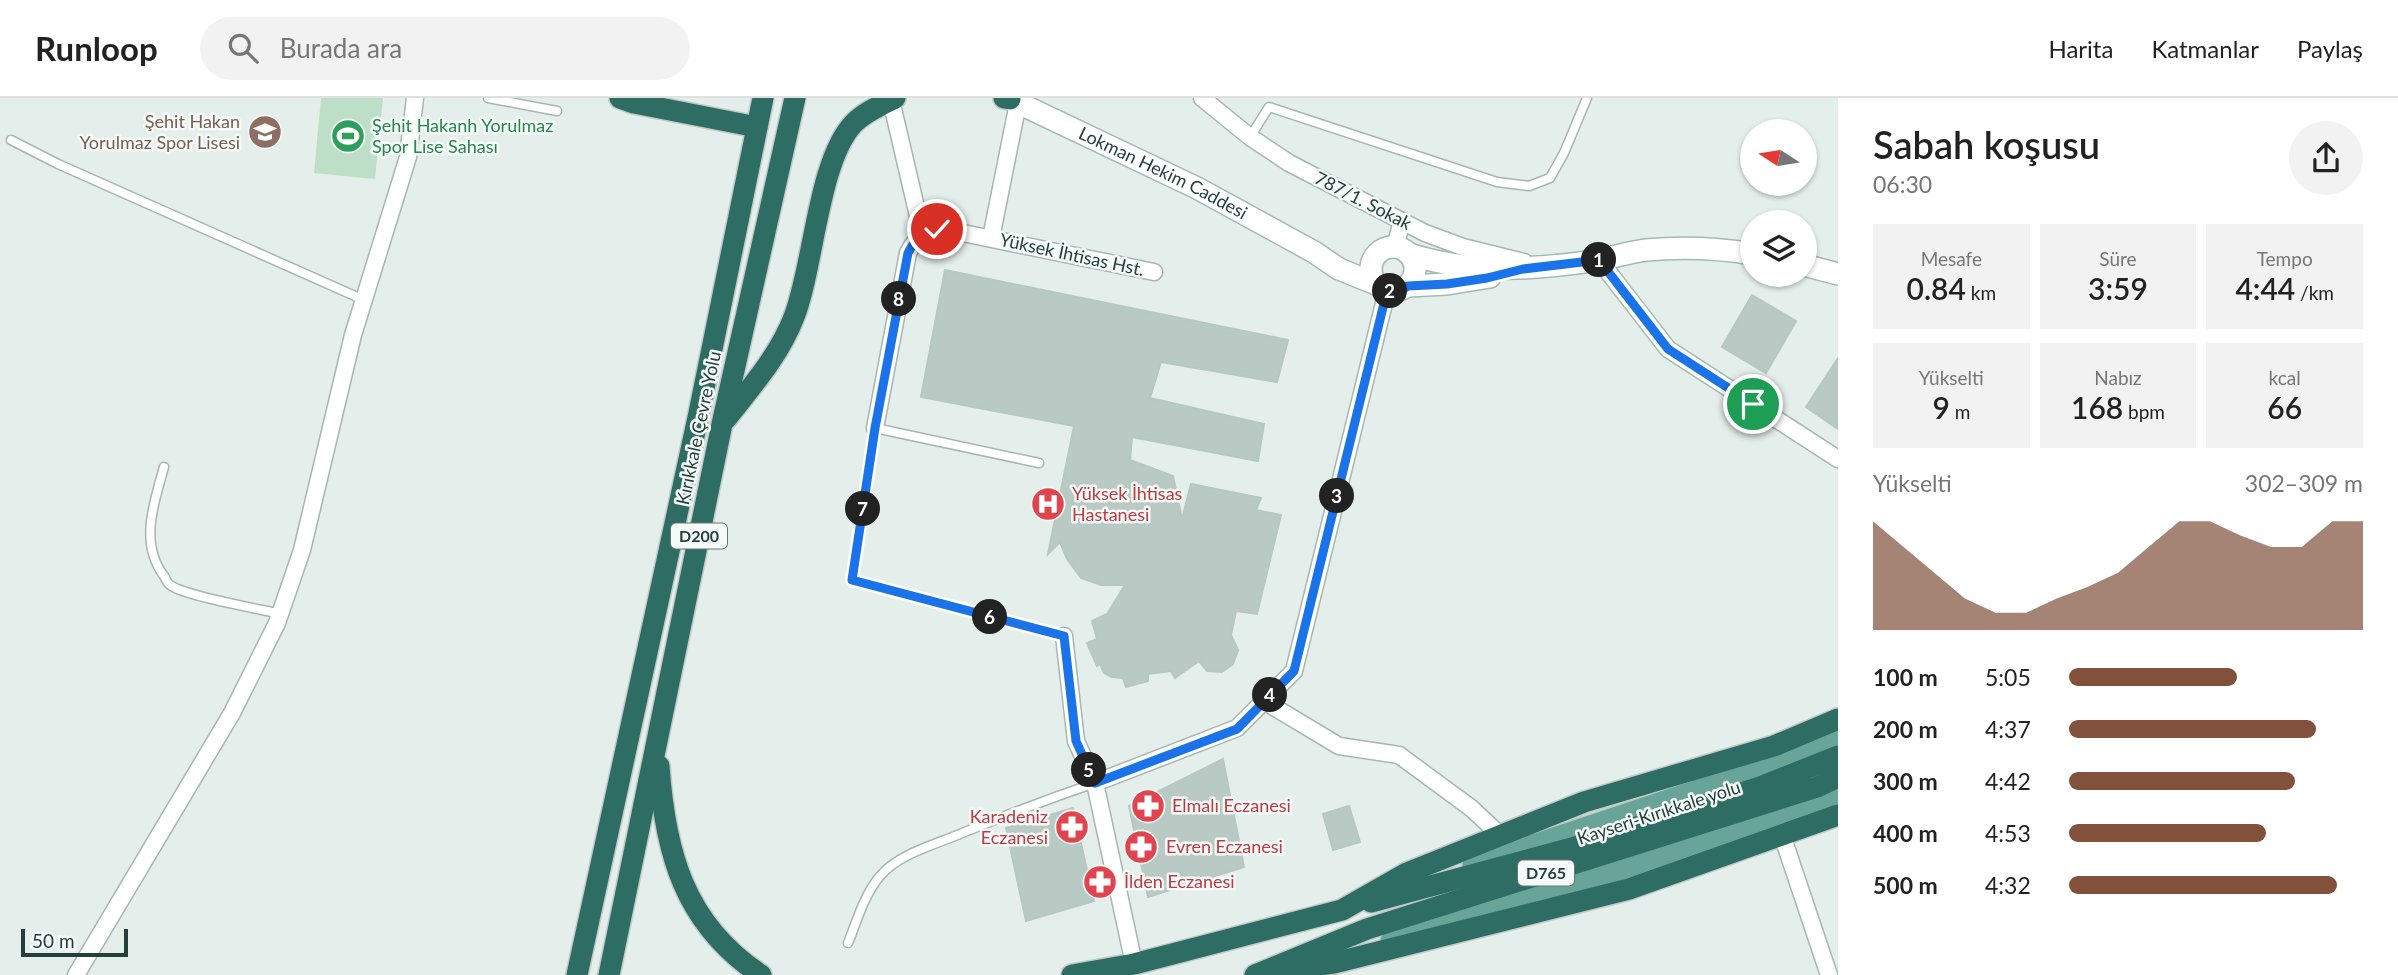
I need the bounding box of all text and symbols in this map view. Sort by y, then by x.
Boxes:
search box [200,17,690,80]
text: Runloop [35,28,158,68]
icon: search [224,29,262,67]
text: Burada ara [280,32,402,64]
text: Harita [2048,34,2113,63]
text: Katmanlar [2151,34,2259,63]
text: Paylaş [2297,34,2363,63]
place label: Şehit Hakan Yorulmaz Spor Lisesi [80,110,240,153]
school or university icon: Şehit Hakan Yorulmaz Spor Lisesi [246,113,284,151]
place label: Şehit Hakanh Yorulmaz Spor Lise Sahası [372,114,553,157]
sports icon: Şehit Hakanh Yorulmaz Spor Lise Sahası [329,117,367,155]
north arrow [1740,119,1816,196]
map controls [1740,119,1817,287]
street label: Lokman Hekim Caddesi [1076,121,1251,223]
text: Sabah koşusu [1873,121,2100,167]
button: share [2289,121,2363,195]
street label: 787/1. Sokak [1311,166,1416,234]
text: 06:30 [1873,170,1932,198]
pin [907,199,967,259]
icon: check [918,210,956,248]
button: layers [1740,210,1817,287]
street label: Yüksek İhtisas Hst. [998,228,1146,280]
pin: 1 [1582,242,1616,278]
text: Mesafe [1921,247,1982,270]
text: Süre [2099,247,2137,270]
text: Tempo [2257,247,2313,270]
text: 1 [1593,248,1604,271]
text: 0.84 [1907,270,1966,306]
text: 3:59 [2088,270,2148,306]
text: 4:44 [2235,270,2295,306]
pin: 2 [1372,274,1408,308]
text: 2 [1384,279,1395,302]
text: km [1966,281,1996,304]
text: /km [2295,281,2334,304]
pin: 8 [881,282,916,316]
text: 8 [893,287,904,310]
street label: Kırıkkale Çevre Yolu [671,349,725,507]
text: Yükselti [1919,366,1984,389]
text: Nabız [2094,366,2142,389]
text: kcal [2269,366,2301,389]
pin [1723,374,1783,434]
icon: arrive [1734,385,1772,423]
text: 9 [1932,389,1950,425]
text: 168 [2071,389,2123,425]
text: 66 [2267,389,2302,425]
text: m [1950,400,1970,423]
text: bpm [2123,400,2165,423]
text: Yükselti [1873,469,1952,497]
text: 302–309 m [2245,469,2363,497]
pin: 3 [1320,478,1354,514]
place label: Yüksek İhtisas Hastanesi [1072,482,1183,525]
text: 3 [1331,484,1342,507]
hospital icon: Yüksek İhtisas Hastanesi [1029,485,1067,523]
pin: 7 [846,492,880,526]
text: 7 [857,497,868,520]
road number: D200 [671,524,727,548]
pin: 6 [972,600,1007,634]
text: 6 [984,605,995,628]
text: 100 m [1873,663,1938,691]
text: 5:05 [1985,663,2031,691]
pin: 4 [1252,678,1288,712]
text: 4 [1264,683,1275,706]
text: 200 m [1873,715,1938,743]
text: 4:37 [1985,715,2031,743]
pin: 5 [1072,752,1106,788]
text: 5 [1083,758,1094,781]
text: 300 m [1873,767,1938,795]
text: 4:42 [1985,767,2031,795]
street label: Kayseri-Kırıkkale yolu [1574,775,1743,849]
pharmacy icon: Elmalı Eczanesi [1129,787,1167,825]
place label: Elmalı Eczanesi [1172,794,1291,816]
place label: Karadeniz Eczanesi [970,805,1048,848]
pharmacy icon: Karadeniz Eczanesi [1053,808,1091,846]
text: 400 m [1873,819,1938,847]
text: 4:53 [1985,819,2031,847]
pharmacy icon: Evren Eczanesi [1122,828,1160,866]
place label: Evren Eczanesi [1166,835,1283,857]
road number: D765 [1518,860,1574,886]
pharmacy icon: İlden Eczanesi [1081,863,1119,901]
place label: İlden Eczanesi [1124,870,1235,892]
text: 500 m [1873,871,1938,899]
text: 4:32 [1985,871,2031,899]
scale bar [21,926,128,958]
text: 50 m [32,929,75,952]

